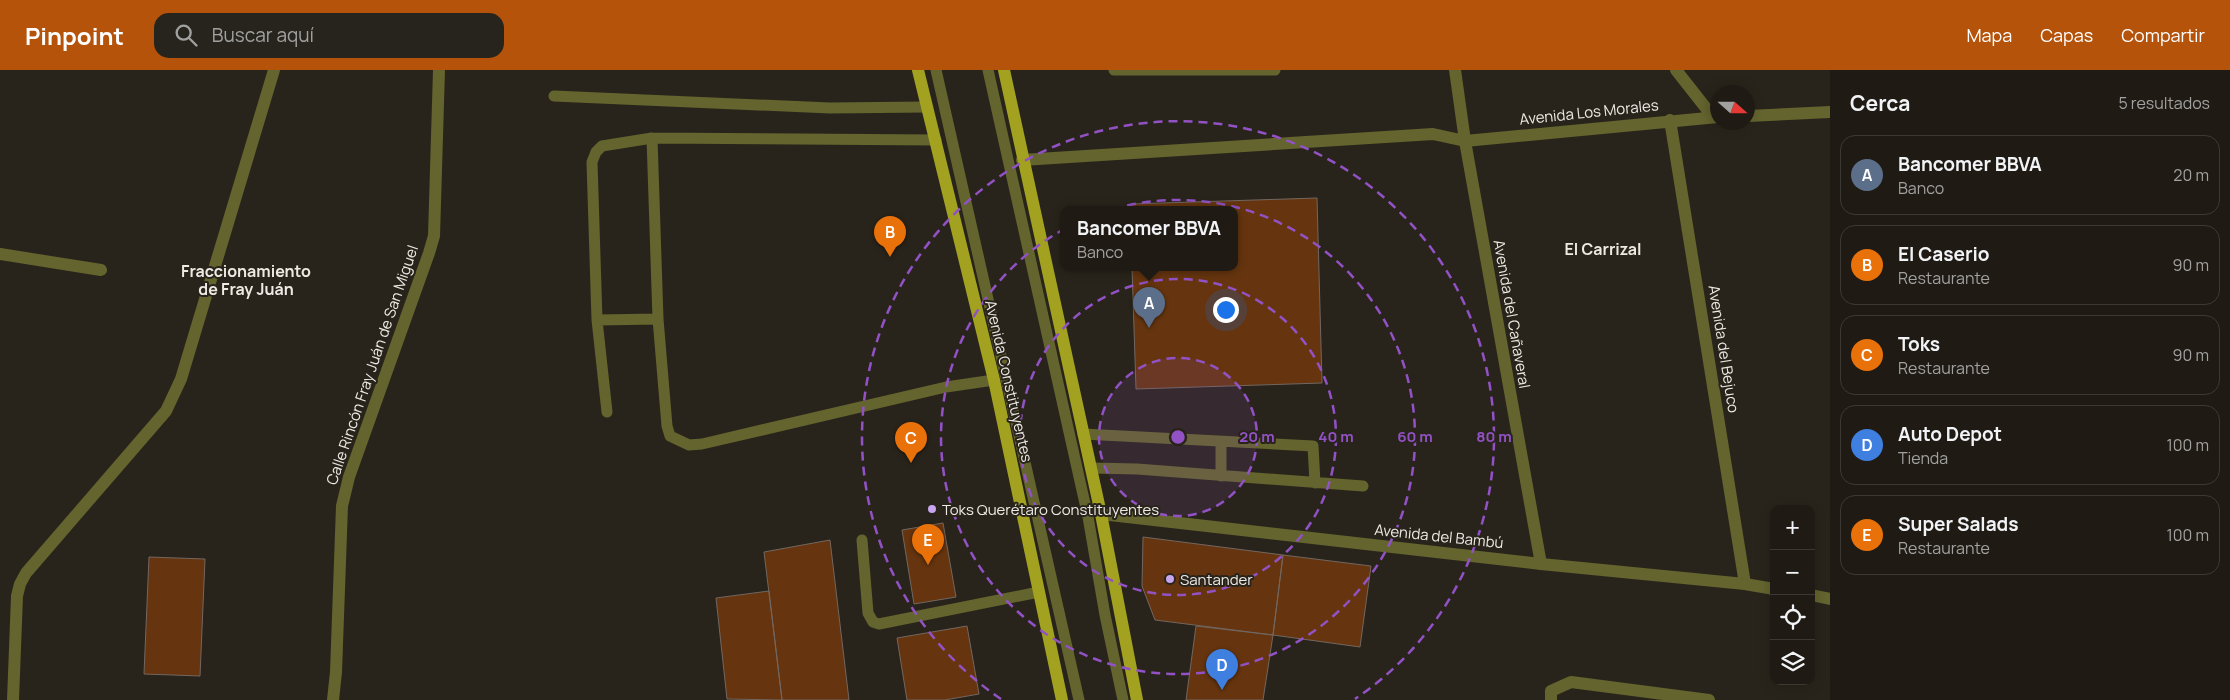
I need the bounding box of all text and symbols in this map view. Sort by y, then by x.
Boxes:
search box [154,13,504,58]
text: Pinpoint [25,19,124,52]
icon: search [172,21,200,49]
text: Buscar aquí [212,22,314,48]
text: Mapa [1966,23,2012,47]
text: Capas [2040,23,2093,47]
text: Compartir [2121,23,2205,47]
north arrow [1710,85,1755,130]
text: Cerca [1850,89,1910,117]
text: 5 resultados [2118,92,2210,114]
street label: Avenida Los Morales [1518,94,1660,130]
text: Bancomer BBVA [1898,151,2042,177]
text: A [1862,164,1872,186]
text: 20 m [2173,164,2209,186]
text: Banco [1898,177,1944,199]
popup [1060,206,1238,271]
text: Bancomer BBVA [1077,215,1221,241]
pin: B [874,216,906,257]
street label: Avenida del Cañaveral [1489,238,1535,390]
district label: El Carrizal [1564,238,1642,260]
text: Banco [1077,241,1123,263]
text: El Caserio [1898,241,1990,267]
street label: Calle Rincón Fray Juán de San Miguel [321,242,423,488]
text: B [1862,254,1872,276]
text: 90 m [2173,254,2209,276]
district label: Fraccionamiento de Fray Juán [181,260,311,300]
text: Restaurante [1898,267,1990,289]
street label: Avenida del Bejuco [1704,284,1744,415]
pin: A [1133,287,1165,328]
your location [1213,297,1239,323]
street label: Avenida Constituyentes [980,298,1038,464]
text: Toks [1898,331,1940,357]
text: C [1861,344,1873,366]
text: 90 m [2173,344,2209,366]
text: Restaurante [1898,357,1990,379]
text: Auto Depot [1898,421,2002,447]
pin: C [895,422,927,463]
text: 20 m [1239,426,1275,447]
text: 40 m [1318,426,1354,447]
text: 60 m [1397,426,1433,447]
text: 80 m [1476,426,1512,447]
centre of rings [1169,428,1187,446]
text: D [1861,434,1873,456]
text: 100 m [2166,434,2209,456]
text: Tienda [1898,447,1948,469]
place label: Toks Querétaro Constituyentes [942,499,1159,520]
marker: Toks Querétaro Constituyentes [926,503,938,515]
map controls [1770,505,1815,685]
button: + [1770,505,1815,550]
text: Super Salads [1898,511,2019,537]
street label: Avenida del Bambú [1373,519,1505,553]
pin: E [912,524,944,565]
text: E [1862,524,1872,546]
text: 100 m [2166,524,2209,546]
text: Restaurante [1898,537,1990,559]
button: − [1770,550,1815,595]
place label: Santander [1180,569,1253,590]
marker: Santander [1164,573,1176,585]
button: locate [1770,595,1815,640]
button: layers [1770,640,1815,685]
pin: D [1206,649,1238,690]

